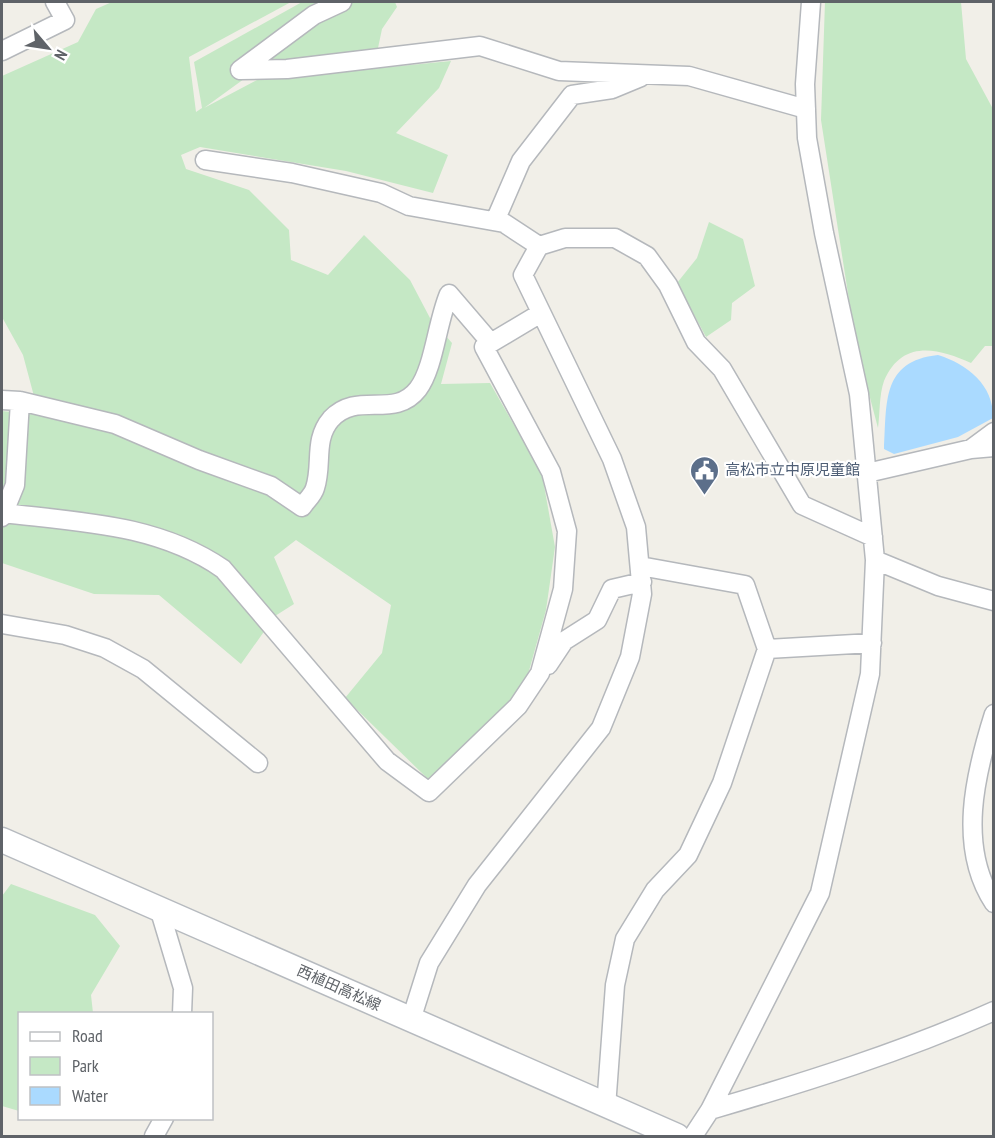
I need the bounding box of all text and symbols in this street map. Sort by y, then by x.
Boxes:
north arrow [18,18,78,78]
text: N [50,47,72,64]
public building icon: 高松市立中原児童館 [688,454,720,496]
place label: 高松市立中原児童館 [725,460,860,479]
street label: 西植田高松線 [294,961,384,1015]
legend [18,1012,213,1120]
text: Road [72,1024,103,1047]
text: Park [72,1054,99,1077]
text: Water [72,1084,108,1107]

